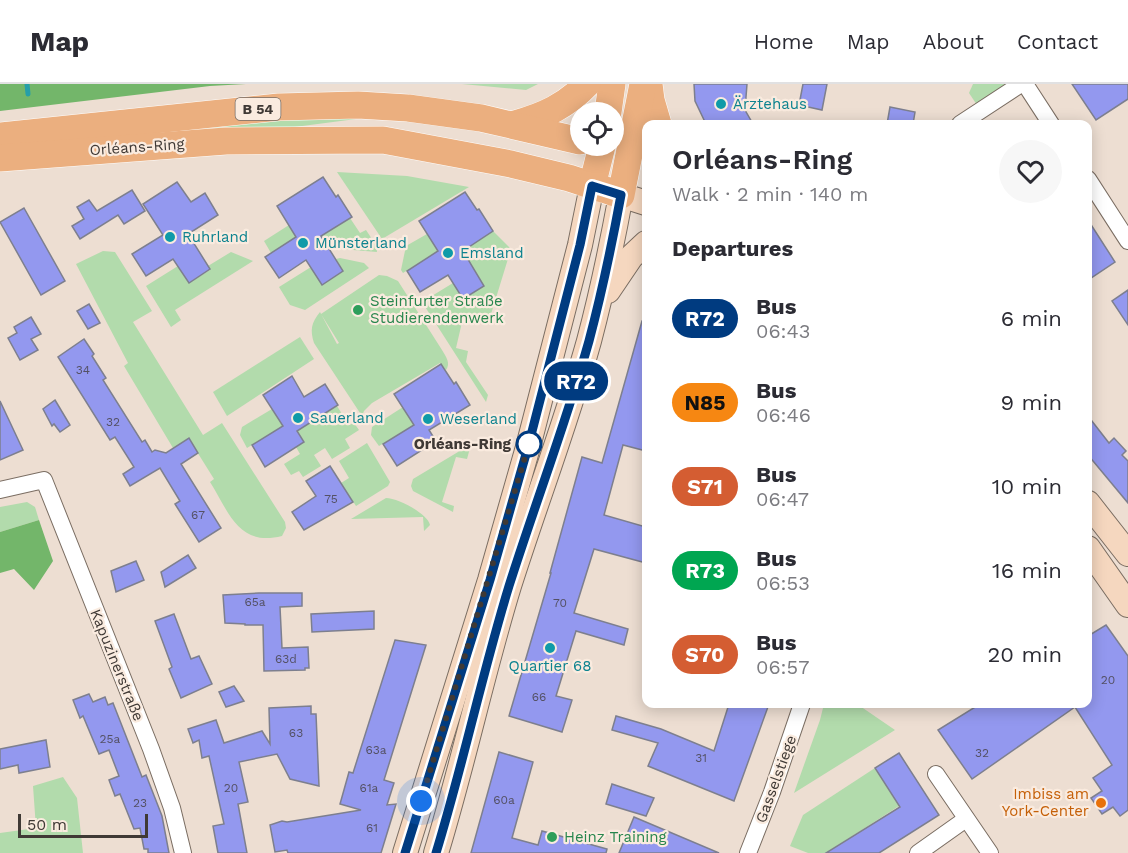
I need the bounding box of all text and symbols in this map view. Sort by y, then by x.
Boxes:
text: Map [30,25,89,58]
text: Home [754,29,814,54]
text: Map [847,29,890,54]
text: About [923,29,984,54]
text: Contact [1017,29,1098,54]
place label: Ärztehaus [733,95,807,113]
marker: Ärztehaus [714,97,728,111]
road number: B 54 [236,98,280,120]
map controls [570,102,624,156]
button: locate [570,102,624,156]
street label: Orléans-Ring [89,135,185,159]
button: heart [999,140,1062,203]
text: Orléans-Ring [672,143,852,176]
text: Walk · 2 min · 140 m [672,182,868,206]
place label: Ruhrland [182,228,248,246]
marker: Ruhrland [163,230,177,244]
place label: Münsterland [315,234,407,252]
marker: Münsterland [296,236,310,250]
text: Departures [672,236,793,261]
place label: Emsland [460,244,524,262]
marker: Emsland [441,246,455,260]
place label: Steinfurter Straße Studierendenwerk [370,292,504,327]
text: Bus [756,294,796,319]
marker: Steinfurter Straße Studierendenwerk [351,303,365,317]
text: R72 [685,306,725,331]
text: 6 min [1001,306,1062,331]
text: 06:43 [756,319,810,343]
line badge: R72 [542,362,610,400]
house number: 34 [76,363,90,377]
text: R72 [556,369,596,394]
text: Bus [756,378,796,403]
text: N85 [685,390,725,415]
text: 9 min [1000,390,1062,415]
text: 06:46 [756,403,811,427]
place label: Sauerland [310,409,384,427]
place label: Weserland [440,410,517,428]
marker: Sauerland [291,411,305,425]
marker: Weserland [421,412,435,426]
house number: 32 [106,415,120,429]
marker: Orléans-Ring [516,431,542,457]
place label: Orléans-Ring [414,435,512,453]
text: Bus [756,462,796,487]
text: S71 [687,474,723,499]
text: 10 min [992,474,1062,499]
text: 06:47 [756,487,809,511]
house number: 75 [324,492,338,506]
house number: 67 [191,508,205,522]
text: Bus [756,546,796,571]
text: R73 [685,558,725,583]
text: 16 min [992,558,1062,583]
text: 06:53 [756,571,810,595]
house number: 65a [244,595,266,609]
house number: 70 [553,596,567,610]
street label: Kapuzinerstraße [86,606,148,724]
text: Bus [756,630,796,655]
marker: Quartier 68 [543,641,557,655]
text: S70 [685,642,725,667]
text: 20 min [988,642,1062,667]
house number: 63d [275,652,297,666]
text: 06:57 [756,655,809,679]
place label: Quartier 68 [509,657,591,675]
house number: 20 [1101,673,1115,687]
house number: 66 [532,690,546,704]
house number: 63 [289,726,303,740]
house number: 25a [100,732,121,746]
street label: Gasselstiege [752,733,800,825]
house number: 63a [365,743,387,757]
house number: 32 [975,746,989,760]
house number: 31 [695,751,707,765]
house number: 20 [224,781,238,795]
house number: 61a [360,781,379,795]
place label: Imbiss am York-Center [1002,785,1089,820]
your location [406,786,436,816]
house number: 60a [493,793,515,807]
house number: 23 [133,796,147,810]
marker: Imbiss am York-Center [1094,796,1108,810]
scale bar [18,811,148,838]
text: 50 m [27,815,67,834]
house number: 61 [366,821,378,835]
place label: Heinz Training [564,828,667,846]
marker: Heinz Training [545,830,559,844]

